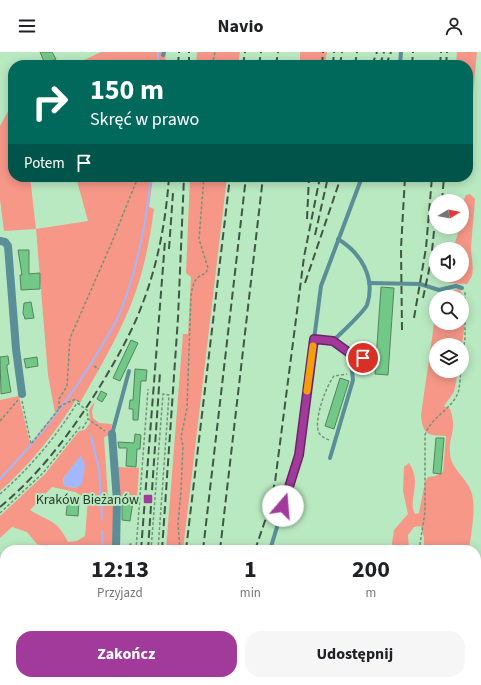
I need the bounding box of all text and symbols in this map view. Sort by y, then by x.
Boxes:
text: Navio [218,14,263,39]
icon: menu [16,15,38,37]
icon: person [443,15,465,37]
text: 150 m [90,70,164,110]
icon: right [24,76,76,128]
text: Skręć w prawo [90,107,199,132]
icon: arrive [73,152,95,174]
text: Potem [24,153,65,174]
north arrow [429,194,469,234]
map controls [429,194,469,378]
button: sound [429,242,469,282]
button: search [429,290,469,330]
button: layers [429,338,469,378]
pin [346,341,380,375]
icon: arrive [352,347,374,369]
position arrow [262,485,304,527]
place label: Kraków Bieżanów [36,490,139,510]
marker: Kraków Bieżanów [142,493,154,505]
text: 12:13 [91,552,149,587]
text: 1 [244,552,257,587]
text: 200 [352,552,390,587]
text: Przyjazd [97,584,143,602]
text: min [240,584,261,602]
text: m [366,584,376,602]
button: Zakończ [16,631,237,677]
button: Udostępnij [245,631,465,677]

